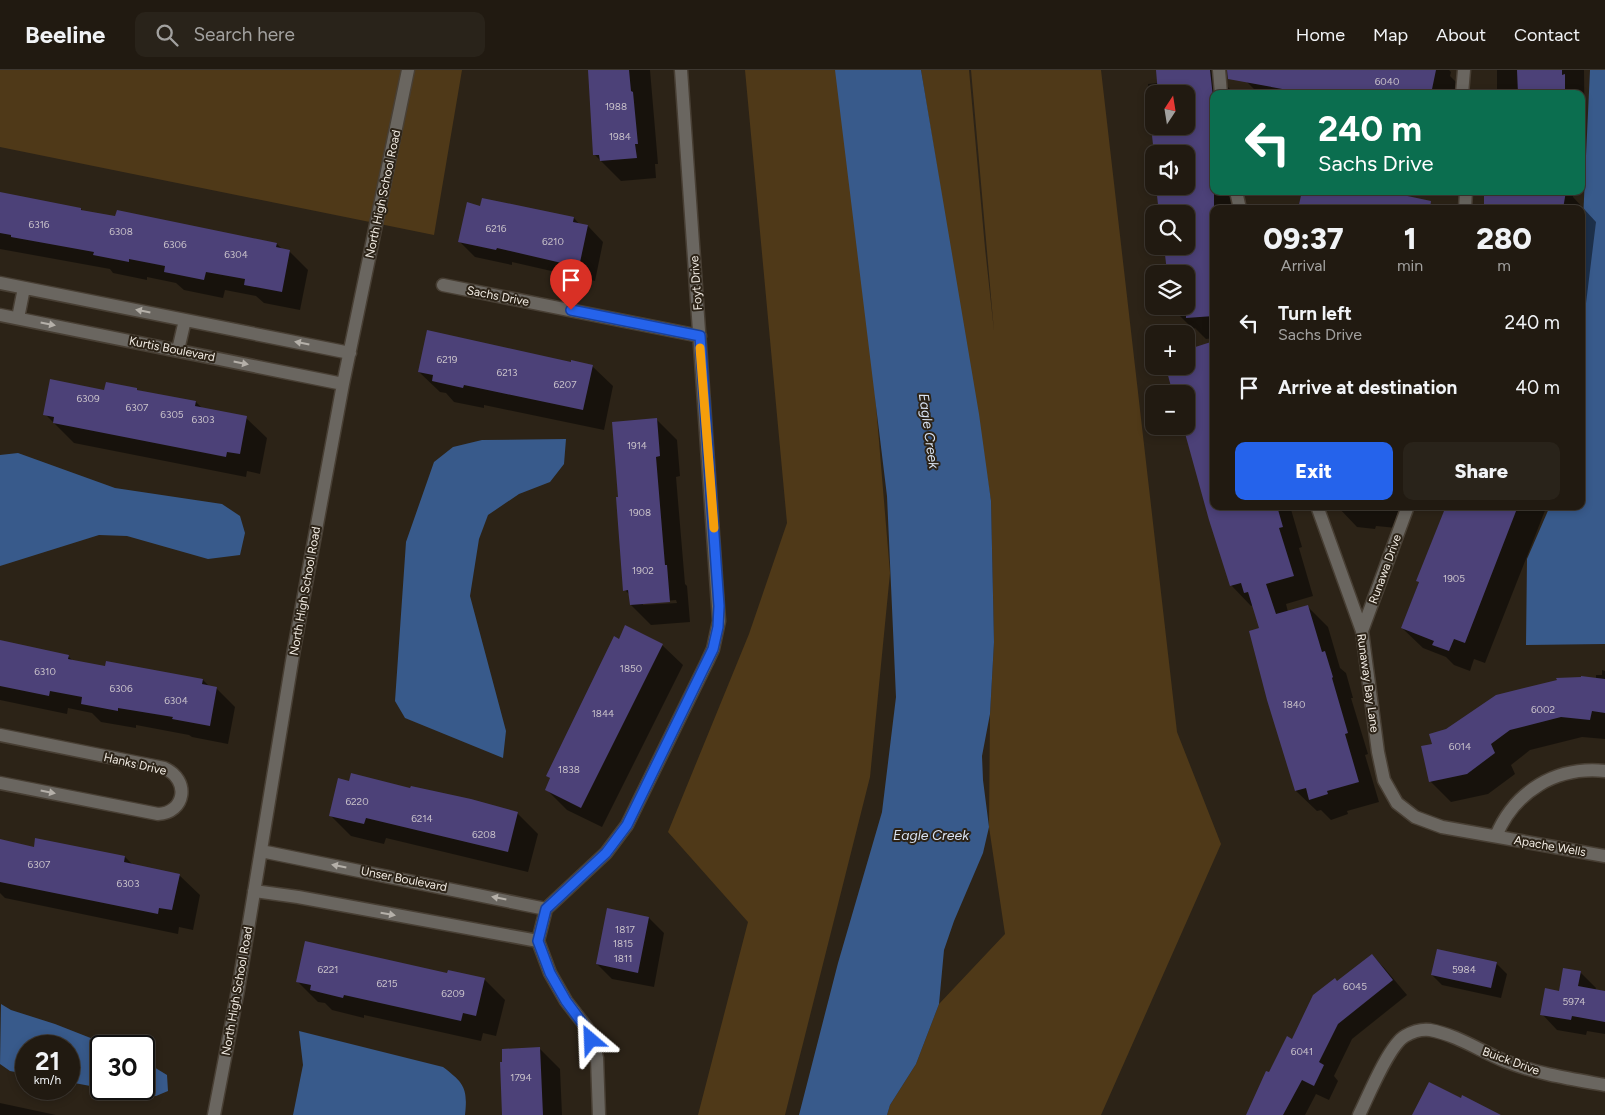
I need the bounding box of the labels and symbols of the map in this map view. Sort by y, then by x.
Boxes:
house number: 6040 [1375,75,1399,88]
north arrow [1145,85,1195,135]
house number: 1988 [605,100,627,113]
street label: North High School Road [363,129,403,259]
house number: 1984 [609,130,631,143]
house number: 6316 [29,218,50,231]
house number: 6216 [485,222,507,235]
house number: 6308 [109,225,133,238]
house number: 6210 [542,235,564,248]
house number: 6306 [163,238,187,251]
house number: 6304 [224,248,248,261]
street label: Foyt Drive [687,255,705,311]
pin [550,259,592,310]
street label: Sachs Drive [466,283,531,309]
one-way arrow [134,307,150,315]
one-way arrow [40,321,56,329]
street label: Kurtis Boulevard [128,334,216,364]
one-way arrow [294,339,310,347]
house number: 6219 [436,353,458,366]
one-way arrow [234,359,249,367]
house number: 6213 [497,366,517,379]
house number: 6207 [553,378,577,391]
house number: 6309 [76,392,100,405]
water label: Eagle Creek [915,392,942,471]
house number: 6307 [126,401,149,414]
house number: 6305 [160,408,184,421]
house number: 6303 [192,413,214,426]
house number: 1914 [627,439,647,452]
house number: 1908 [629,506,651,519]
street label: North High School Road [287,525,323,657]
street label: Runawa Drive [1366,532,1404,606]
house number: 1902 [632,564,654,577]
house number: 1905 [1443,572,1465,585]
street label: Runaway Bay Lane [1354,633,1382,734]
house number: 1850 [620,662,642,675]
house number: 6310 [34,665,56,678]
house number: 6306 [109,682,133,695]
house number: 6304 [164,694,188,707]
house number: 1840 [1283,698,1305,711]
house number: 6002 [1531,703,1555,716]
house number: 1844 [592,707,614,720]
house number: 6014 [1449,740,1471,753]
street label: Hanks Drive [102,750,168,778]
house number: 1838 [558,763,580,776]
one-way arrow [40,789,56,797]
house number: 6220 [345,795,369,808]
house number: 6214 [411,812,433,825]
water label: Eagle Creek [893,827,970,844]
house number: 6208 [472,828,496,841]
street label: Apache Wells [1513,833,1587,859]
house number: 6307 [28,858,51,871]
one-way arrow [331,862,347,870]
street label: Unser Boulevard [360,864,448,894]
house number: 6303 [117,877,139,890]
one-way arrow [490,894,506,902]
one-way arrow [381,910,397,918]
house number: 1817 [615,923,636,936]
street label: North High School Road [219,925,255,1057]
house number: 1815 [613,937,633,950]
house number: 1811 [614,952,632,965]
house number: 6221 [318,963,338,976]
house number: 5984 [1452,963,1476,976]
house number: 6215 [376,977,398,990]
house number: 6045 [1343,980,1367,993]
house number: 6209 [441,987,465,1000]
house number: 5974 [1563,995,1586,1008]
position arrow [564,1013,616,1065]
speed limit sign: 30 [90,1035,155,1100]
street label: Buick Drive [1480,1044,1542,1078]
house number: 6041 [1291,1045,1313,1058]
house number: 1794 [510,1071,532,1084]

